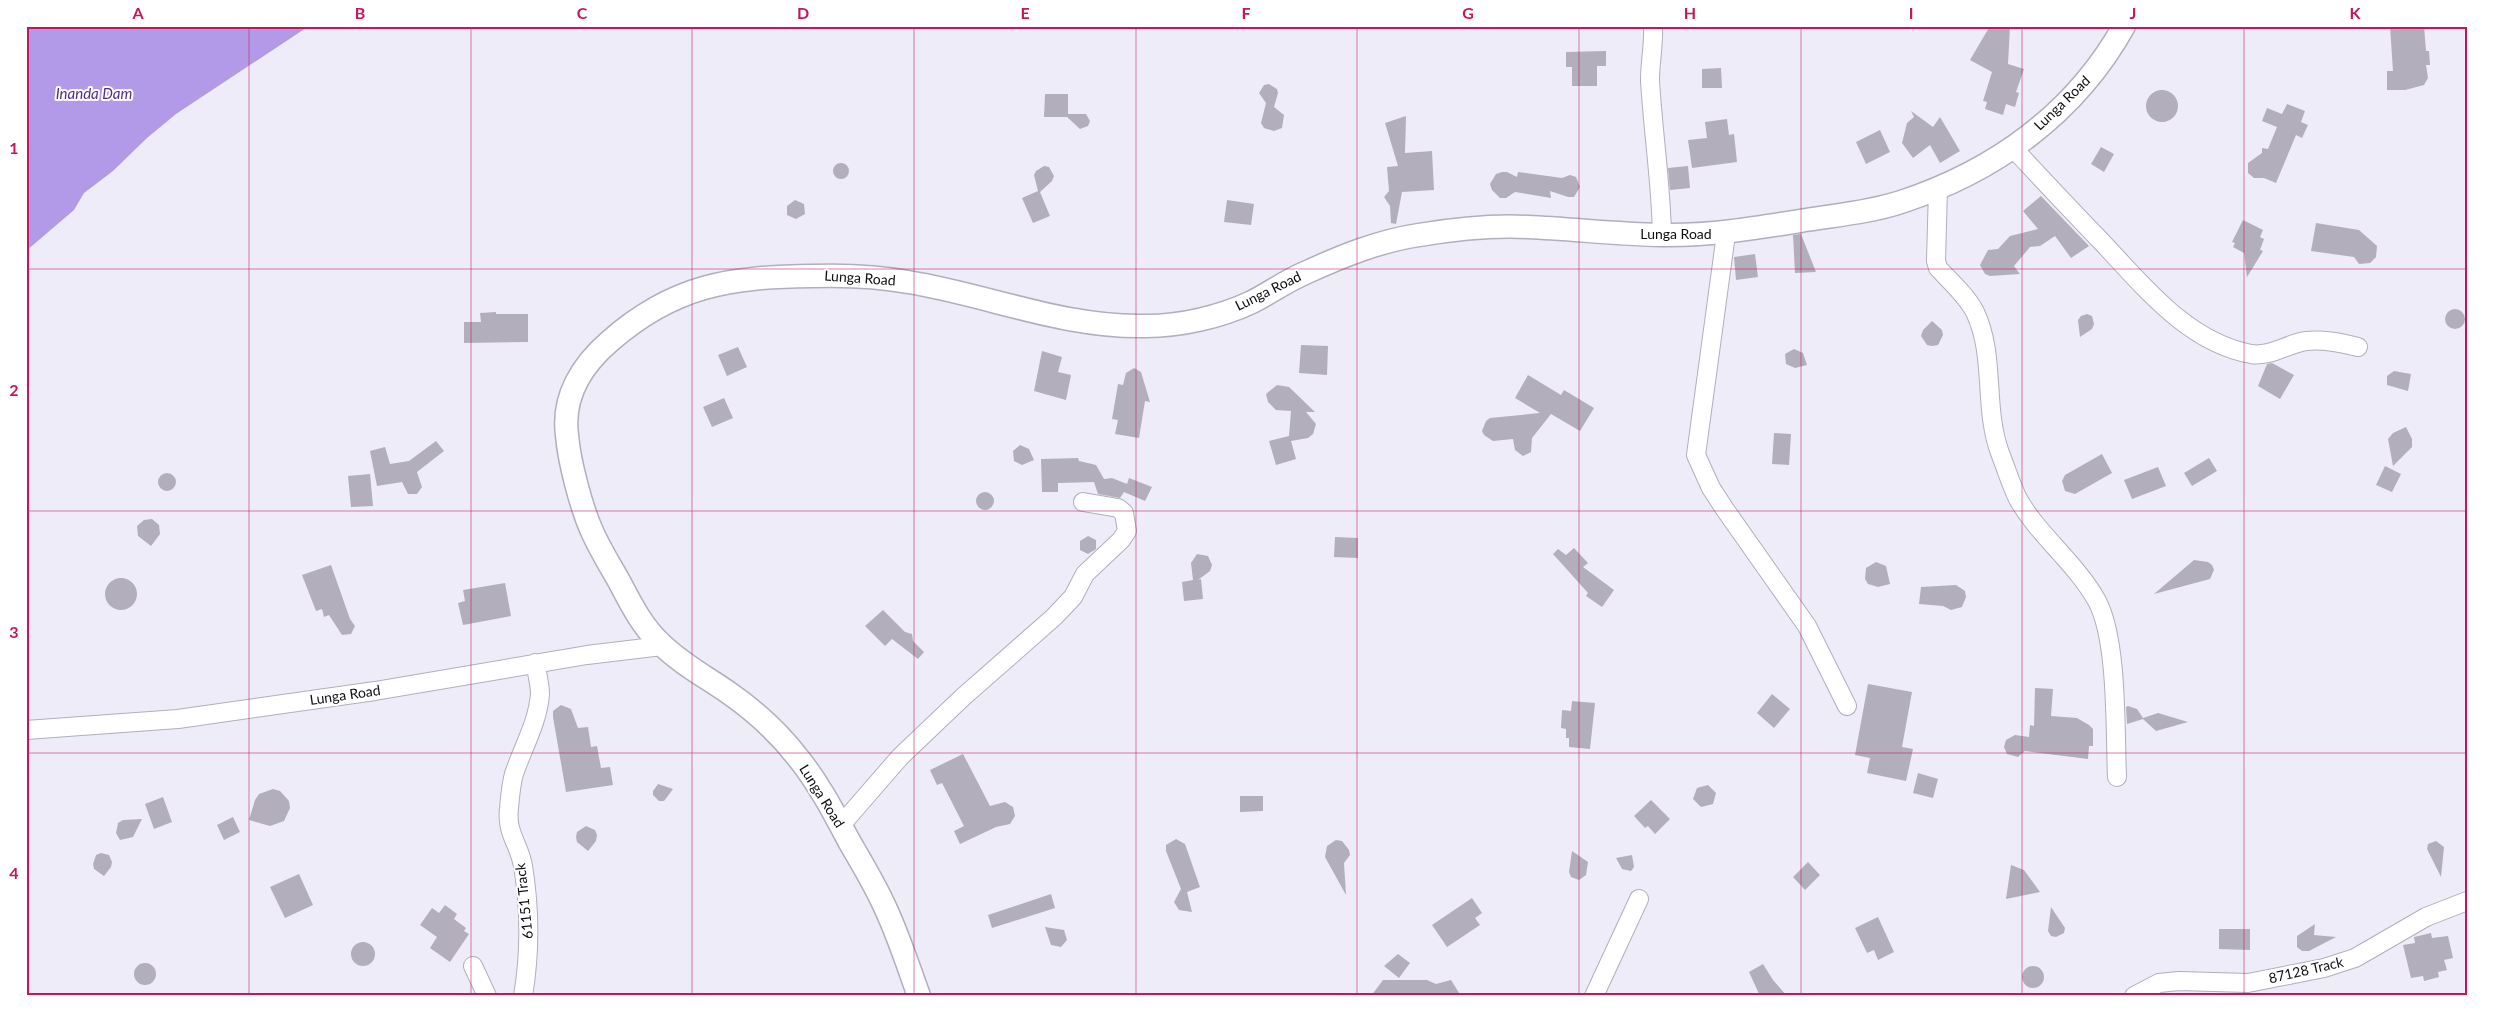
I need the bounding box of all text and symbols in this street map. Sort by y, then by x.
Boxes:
text: A [131,3,144,22]
text: B [355,3,365,22]
text: C [577,3,588,22]
text: D [797,3,809,22]
text: E [1020,3,1030,22]
text: F [1241,3,1251,22]
text: G [1462,3,1474,22]
text: H [1684,3,1696,22]
text: I [1909,3,1913,22]
text: J [2130,3,2136,22]
text: K [2350,3,2362,22]
street label: Lunga Road [2030,72,2093,134]
water label: Inanda Dam [56,84,132,102]
text: 1 [9,138,19,157]
street label: Lunga Road [1640,225,1712,242]
street label: Lunga Road [824,267,896,288]
street label: Lunga Road [1232,267,1304,314]
text: 2 [9,380,19,399]
text: 3 [9,622,19,641]
street label: Lunga Road [308,681,381,708]
street label: Lunga Road [796,761,849,830]
street label: 61151 Track [511,861,536,940]
text: 4 [9,863,19,882]
street label: 87128 Track [2267,952,2346,986]

